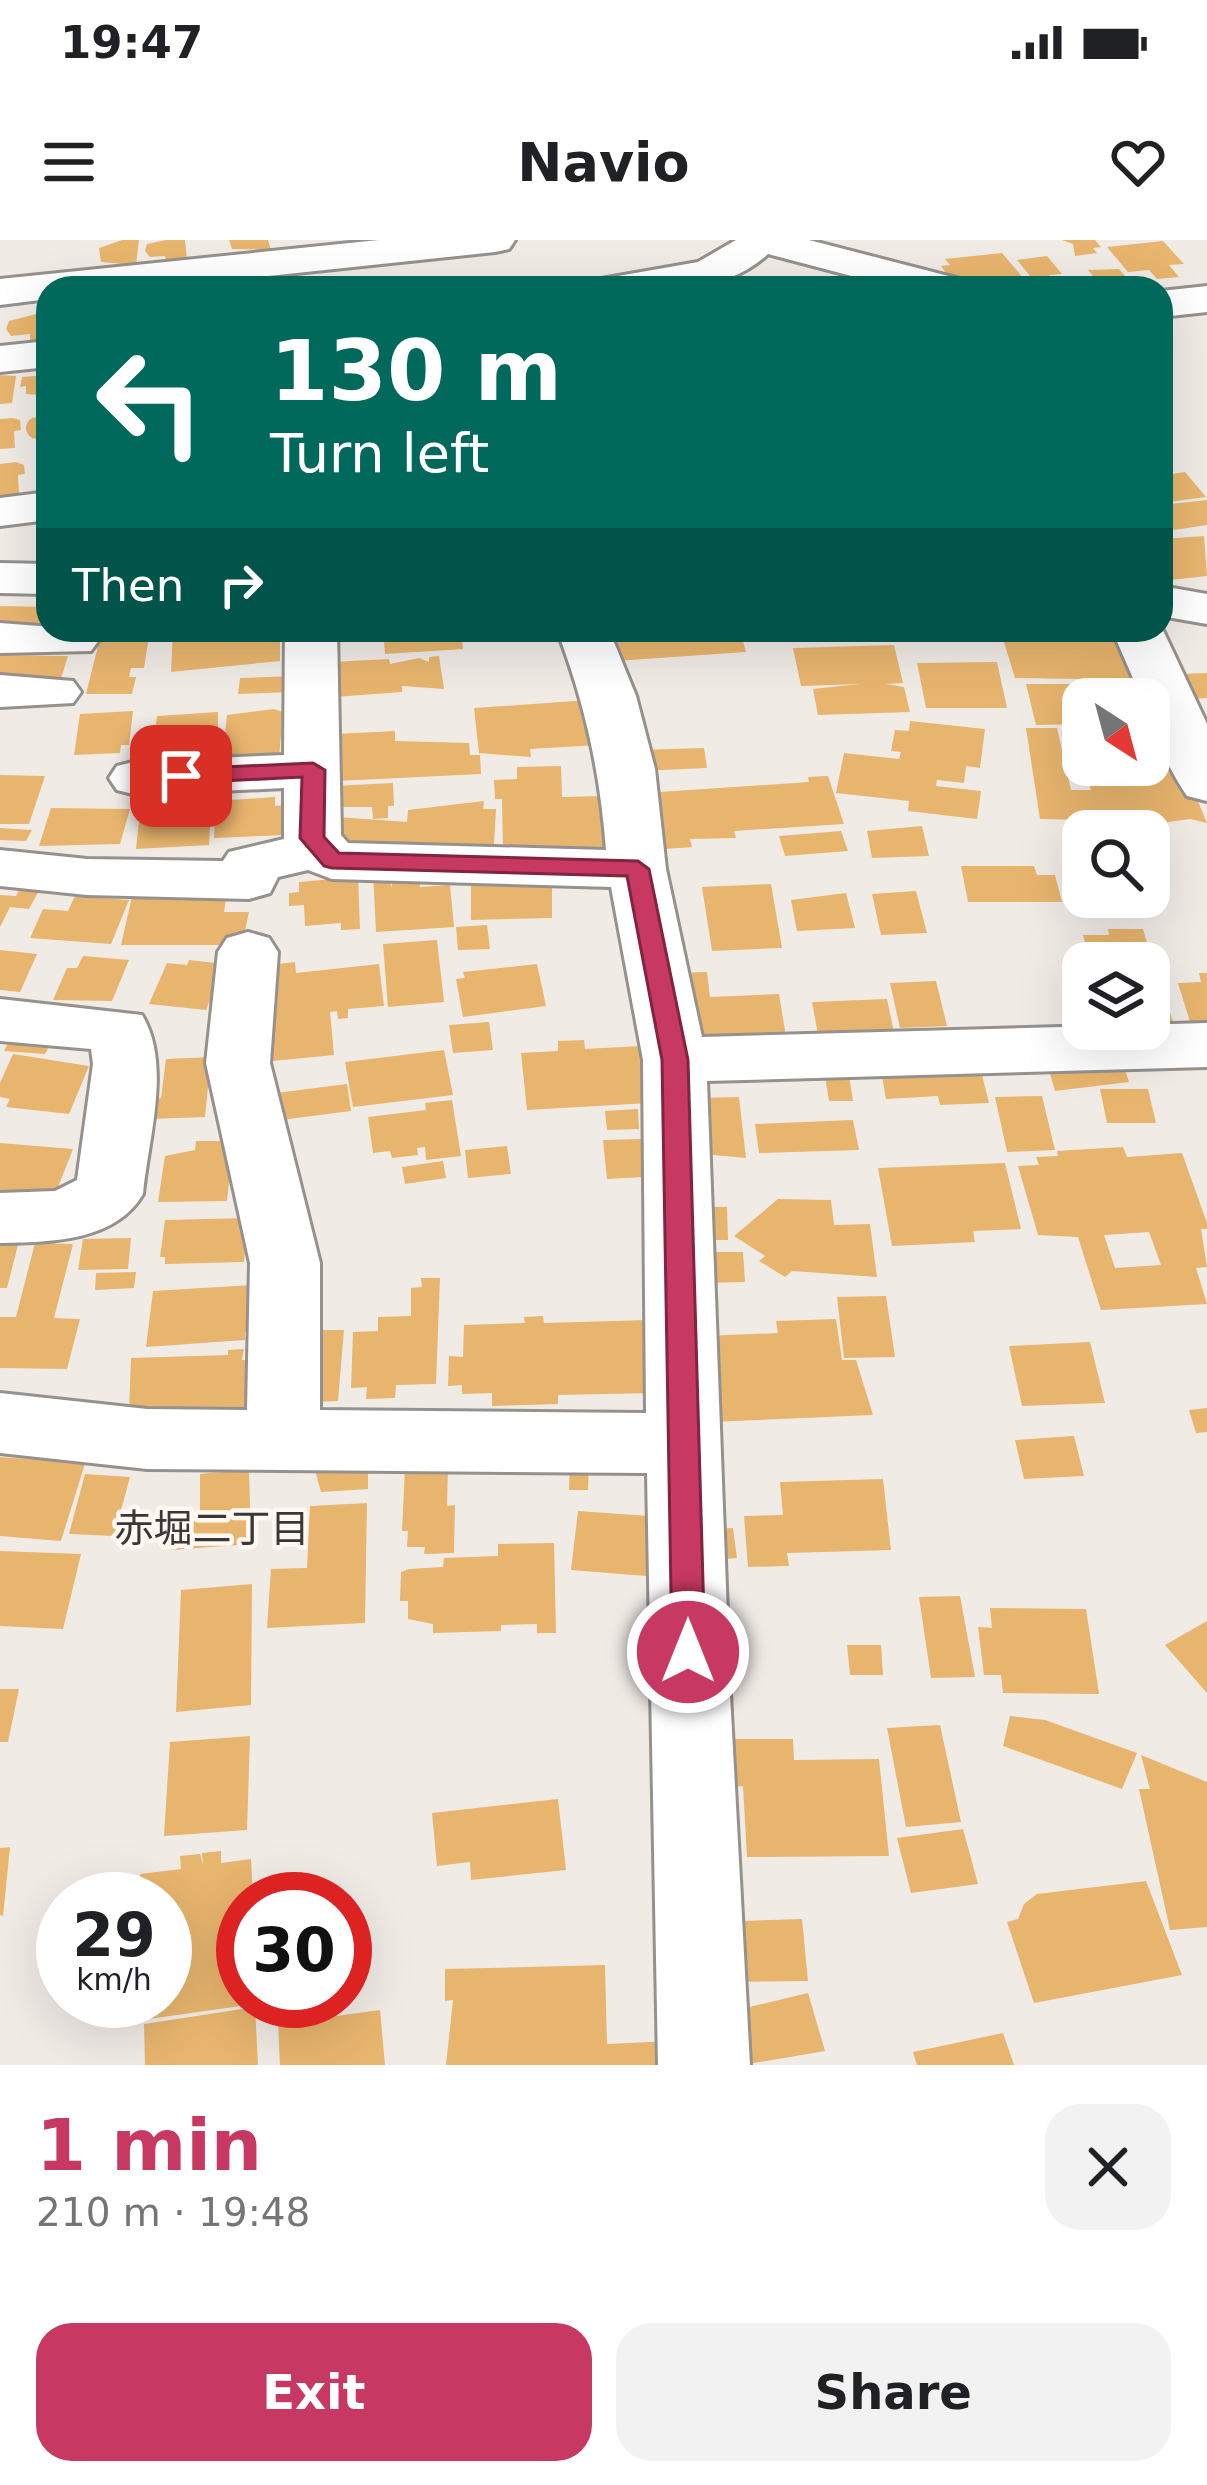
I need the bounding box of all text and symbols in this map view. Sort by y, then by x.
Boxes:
text: 19:47 [60,16,203,69]
icon: menu [36,129,102,195]
icon: heart [1105,129,1171,195]
text: Navio [517,131,690,194]
text: 130 m [270,322,562,420]
icon: left [72,324,228,480]
text: Turn left [270,422,489,485]
icon: right [208,552,274,618]
text: Then [72,559,184,612]
north arrow [1062,678,1170,786]
map controls [1062,678,1170,1050]
pin [130,725,232,827]
icon: arrive [148,743,214,809]
button: search [1062,810,1170,918]
button: layers [1062,942,1170,1050]
district label: 赤堀二丁目 [114,1506,310,1551]
position arrow [625,1589,751,1715]
speed limit sign: 30 [216,1872,372,2028]
text: 29 [72,1900,156,1970]
text: km/h [76,1962,152,1997]
text: 1 min [36,2103,262,2187]
button: close [1045,2104,1171,2230]
text: 210 m · 19:48 [36,2190,310,2235]
button: Exit [36,2323,592,2461]
button: Share [616,2323,1171,2461]

